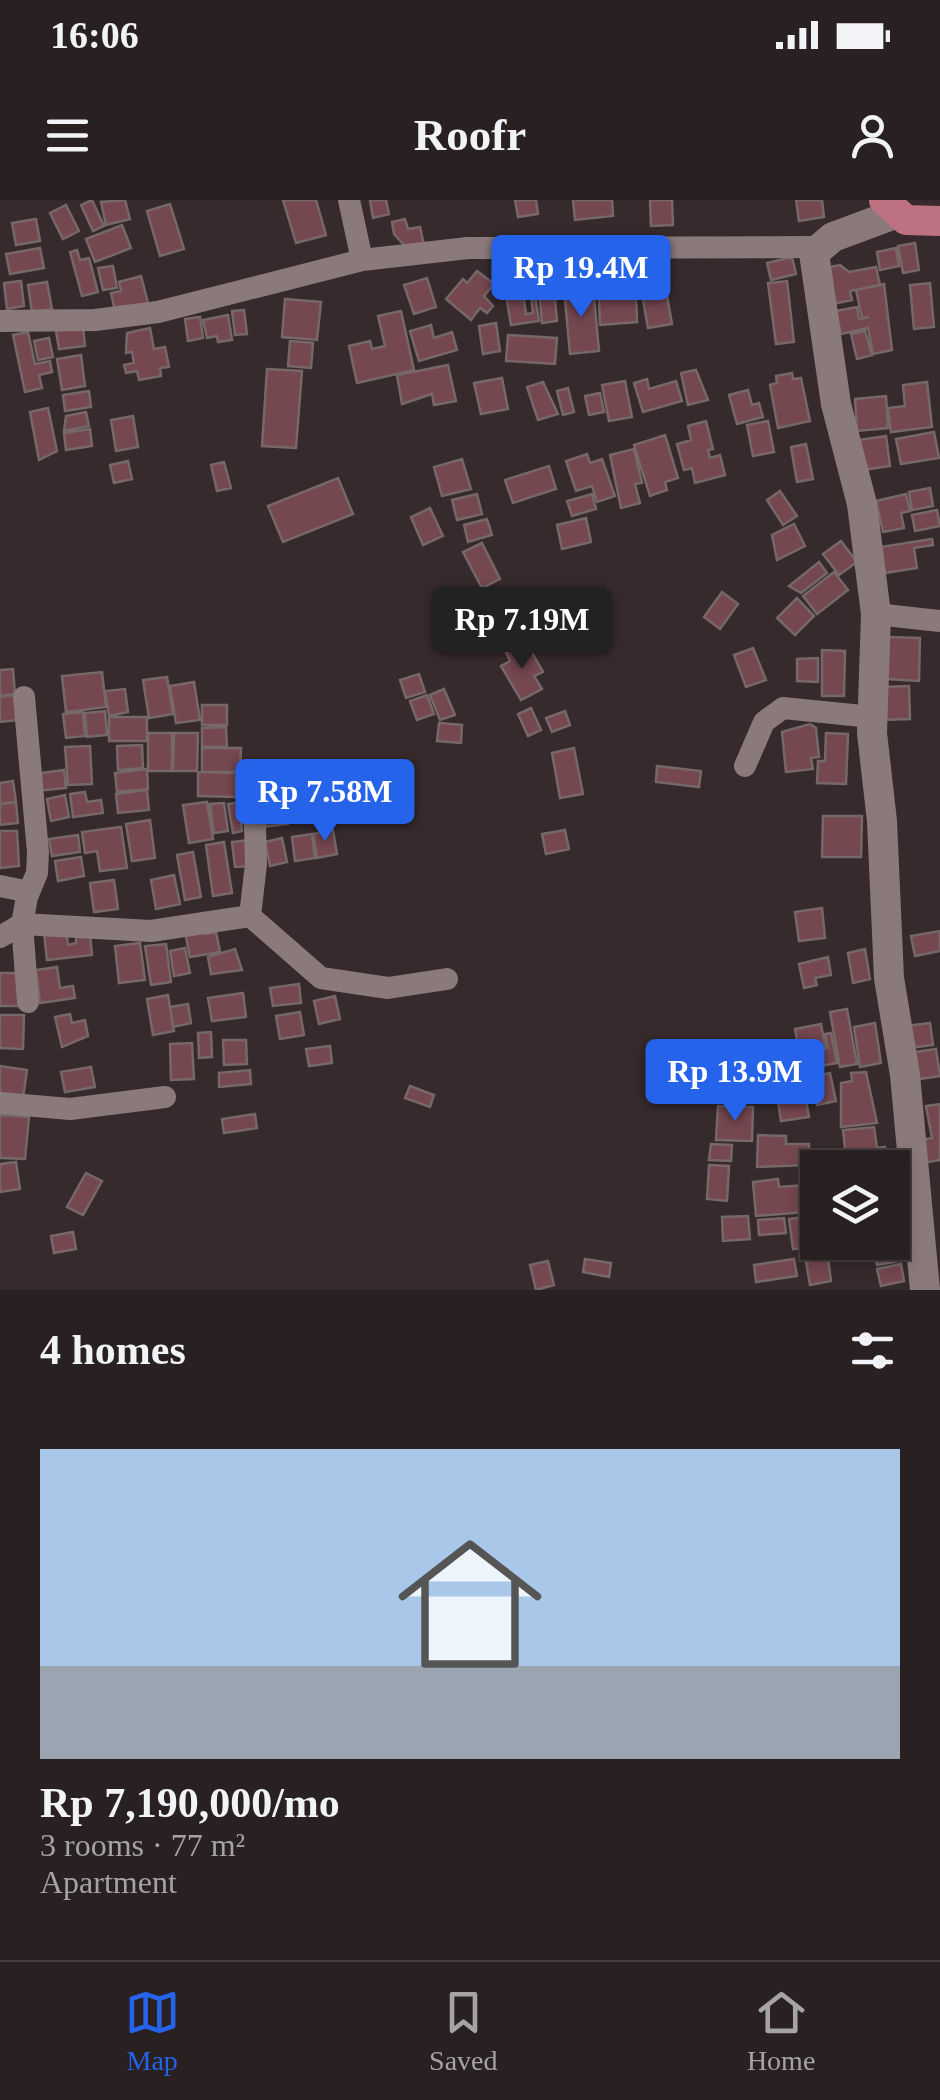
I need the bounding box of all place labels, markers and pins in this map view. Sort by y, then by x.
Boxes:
pin: Rp 19.4M [478,235,684,320]
pin: Rp 7.19M [419,587,625,672]
pin: Rp 7.58M [222,759,428,844]
pin: Rp 13.9M [632,1039,838,1124]

